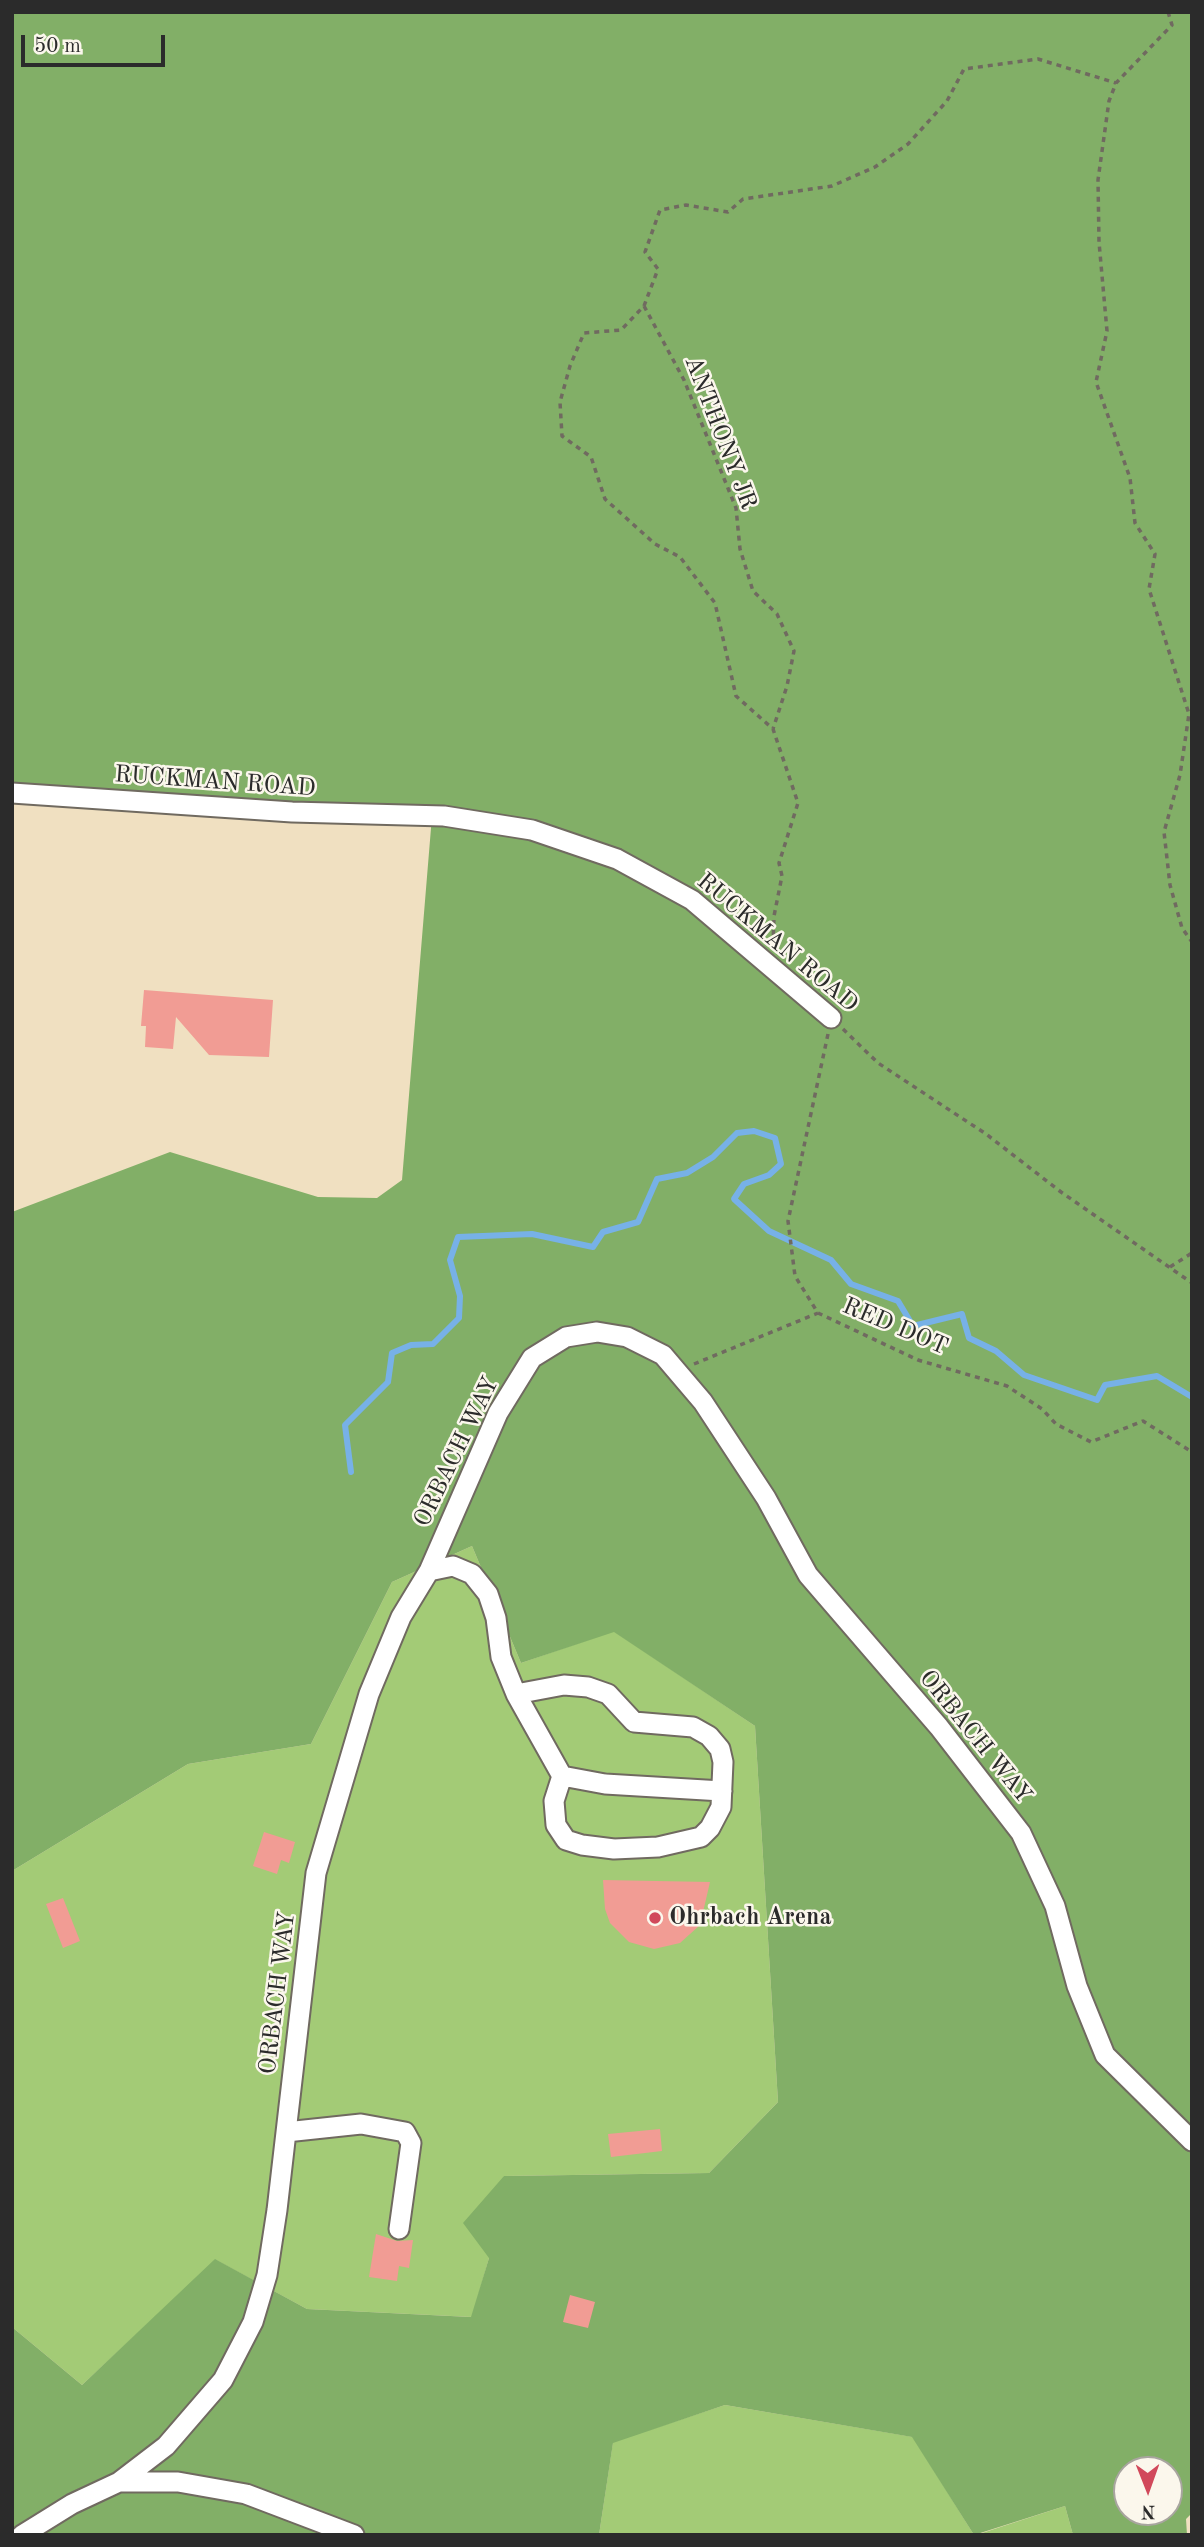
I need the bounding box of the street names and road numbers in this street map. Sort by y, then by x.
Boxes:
street label: ANTHONY JR [677,352,763,514]
street label: RUCKMAN ROAD [113,761,317,803]
street label: RUCKMAN ROAD [690,867,864,1019]
street label: RED DOT [838,1292,952,1362]
street label: ORBACH WAY [408,1372,506,1532]
street label: ORBACH WAY [912,1664,1038,1810]
street label: ORBACH WAY [254,1910,302,2076]

